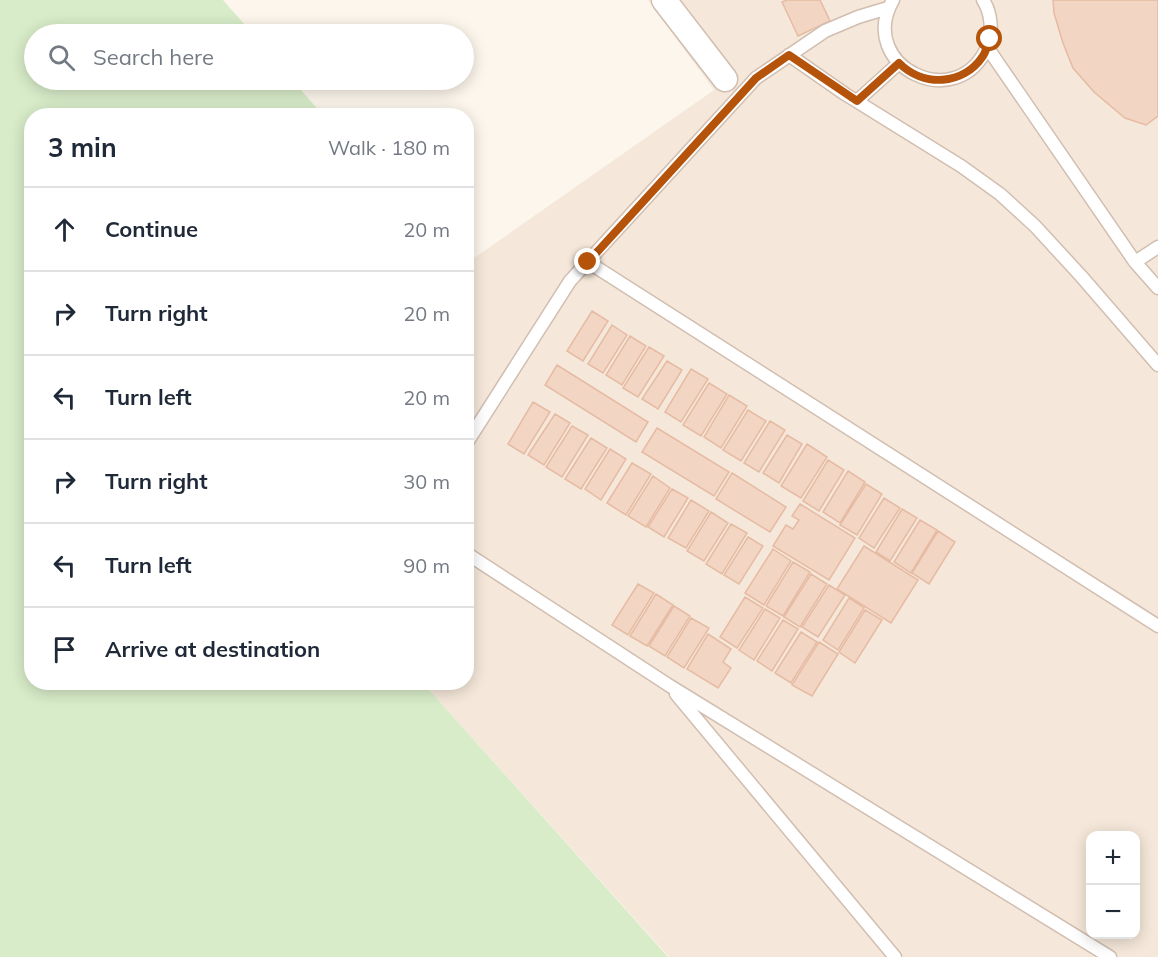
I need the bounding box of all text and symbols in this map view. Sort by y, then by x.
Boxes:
search box [24,24,474,90]
route start [976,25,1002,51]
icon: search [45,41,78,74]
text: Search here [93,43,214,71]
text: 3 min [48,131,117,164]
text: Walk · 180 m [328,135,450,160]
icon: ahead [48,213,81,246]
text: Continue [105,215,198,243]
text: 20 m [403,217,450,242]
route end [574,248,600,274]
icon: right [48,297,81,330]
text: Turn right [105,299,208,327]
text: 20 m [403,301,450,326]
icon: left [48,381,81,414]
text: Turn left [105,383,192,411]
text: 20 m [403,385,450,410]
icon: right [48,465,81,498]
text: Turn right [105,467,208,495]
text: 30 m [403,469,450,494]
icon: left [48,549,81,582]
text: Turn left [105,551,192,579]
text: 90 m [403,553,450,578]
icon: arrive [48,633,81,666]
text: Arrive at destination [105,635,320,663]
map controls [1086,831,1140,939]
button: + [1086,831,1140,885]
button: − [1086,885,1140,939]

